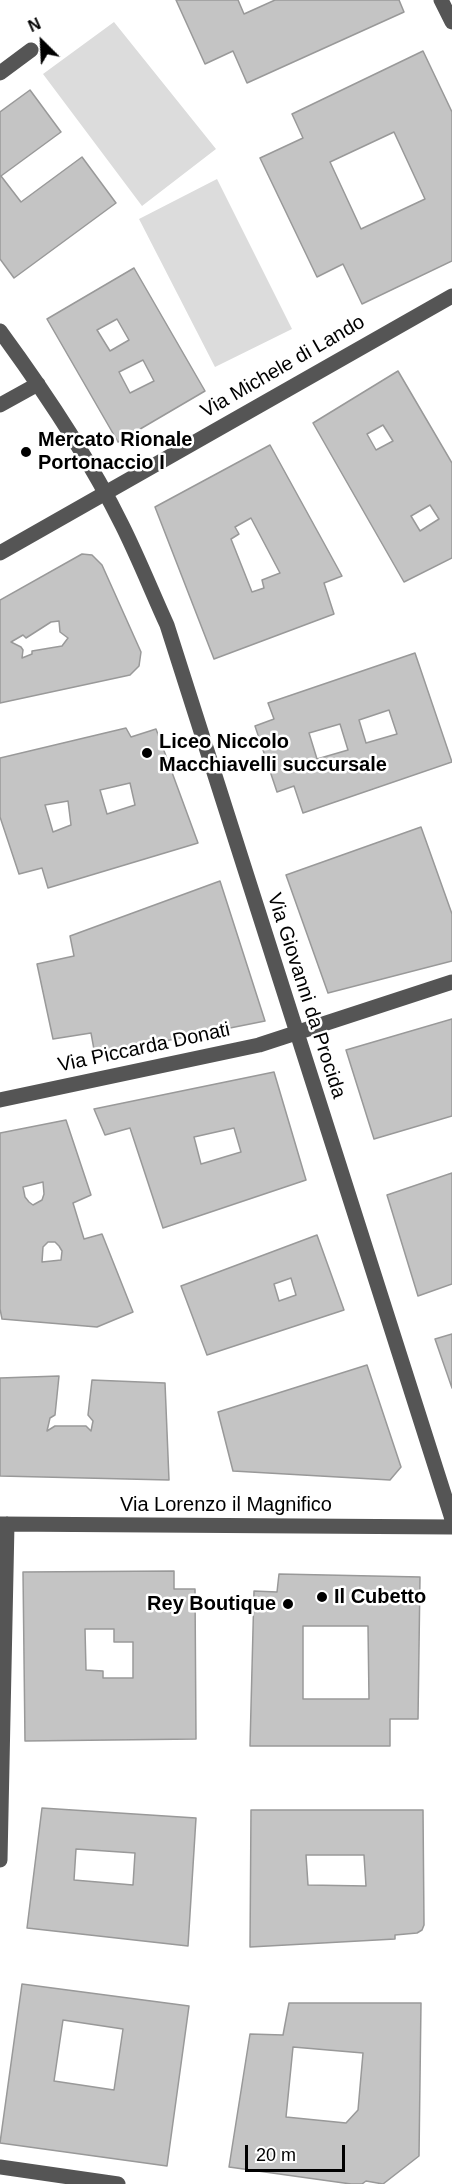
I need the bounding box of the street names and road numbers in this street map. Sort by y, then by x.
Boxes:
street label: Via Michele di Lando [197,310,369,424]
street label: Via Giovanni da Procida [261,890,351,1102]
street label: Via Piccarda Donati [56,1018,232,1078]
street label: Via Lorenzo il Magnifico [120,1493,332,1517]

